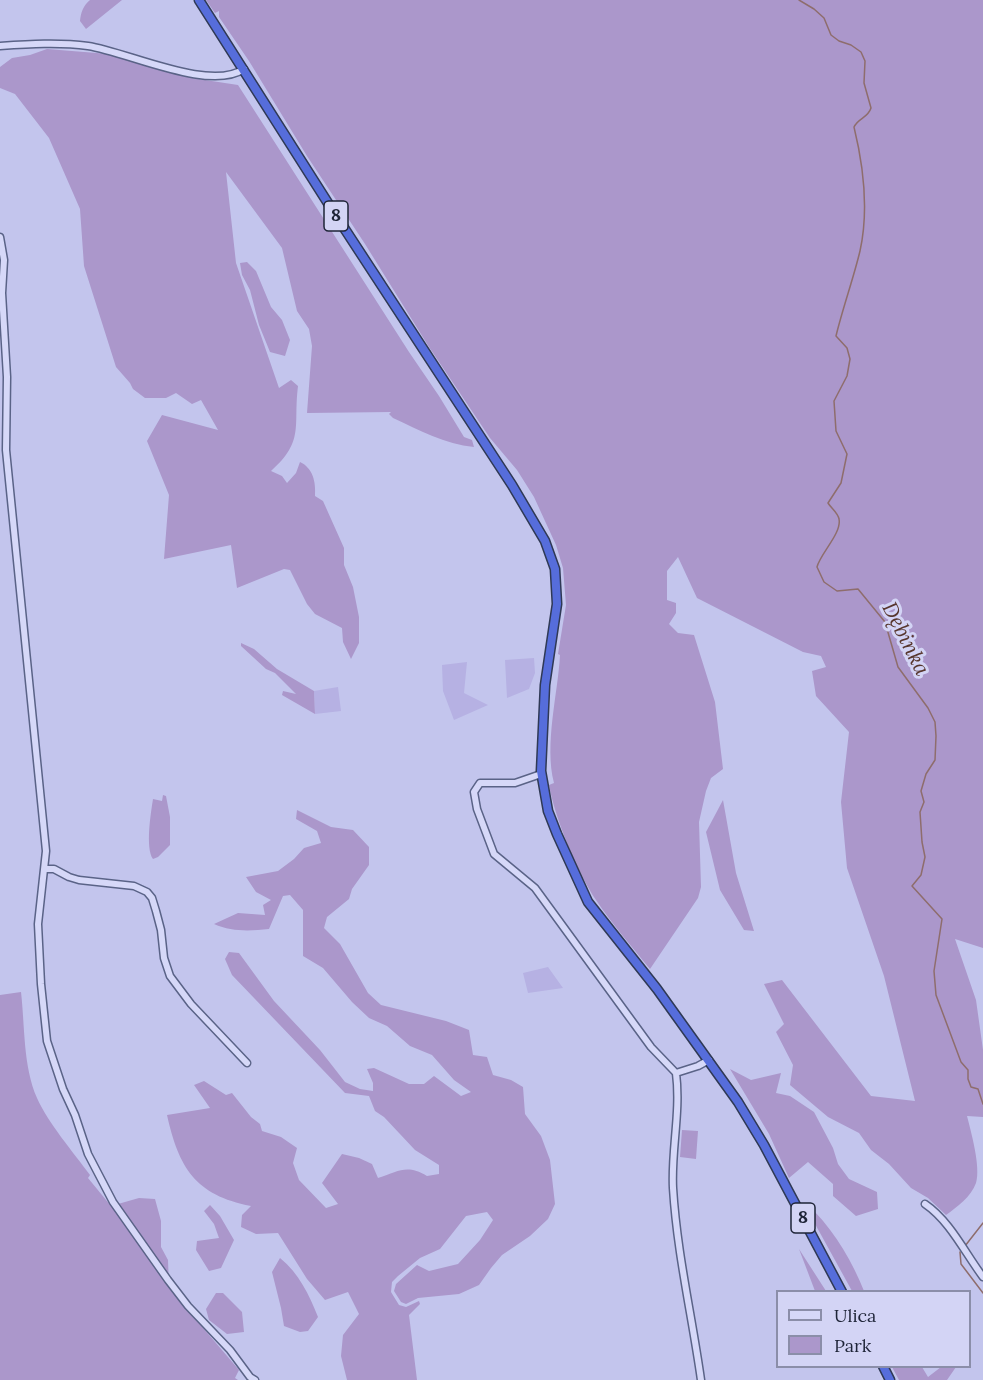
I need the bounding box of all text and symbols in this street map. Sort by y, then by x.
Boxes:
road number: 8 [324,201,348,231]
water label: Dębinka [876,598,934,680]
road number: 8 [791,1203,815,1233]
legend [776,1290,971,1368]
text: Ulica [834,1304,876,1327]
text: Park [834,1334,871,1357]

